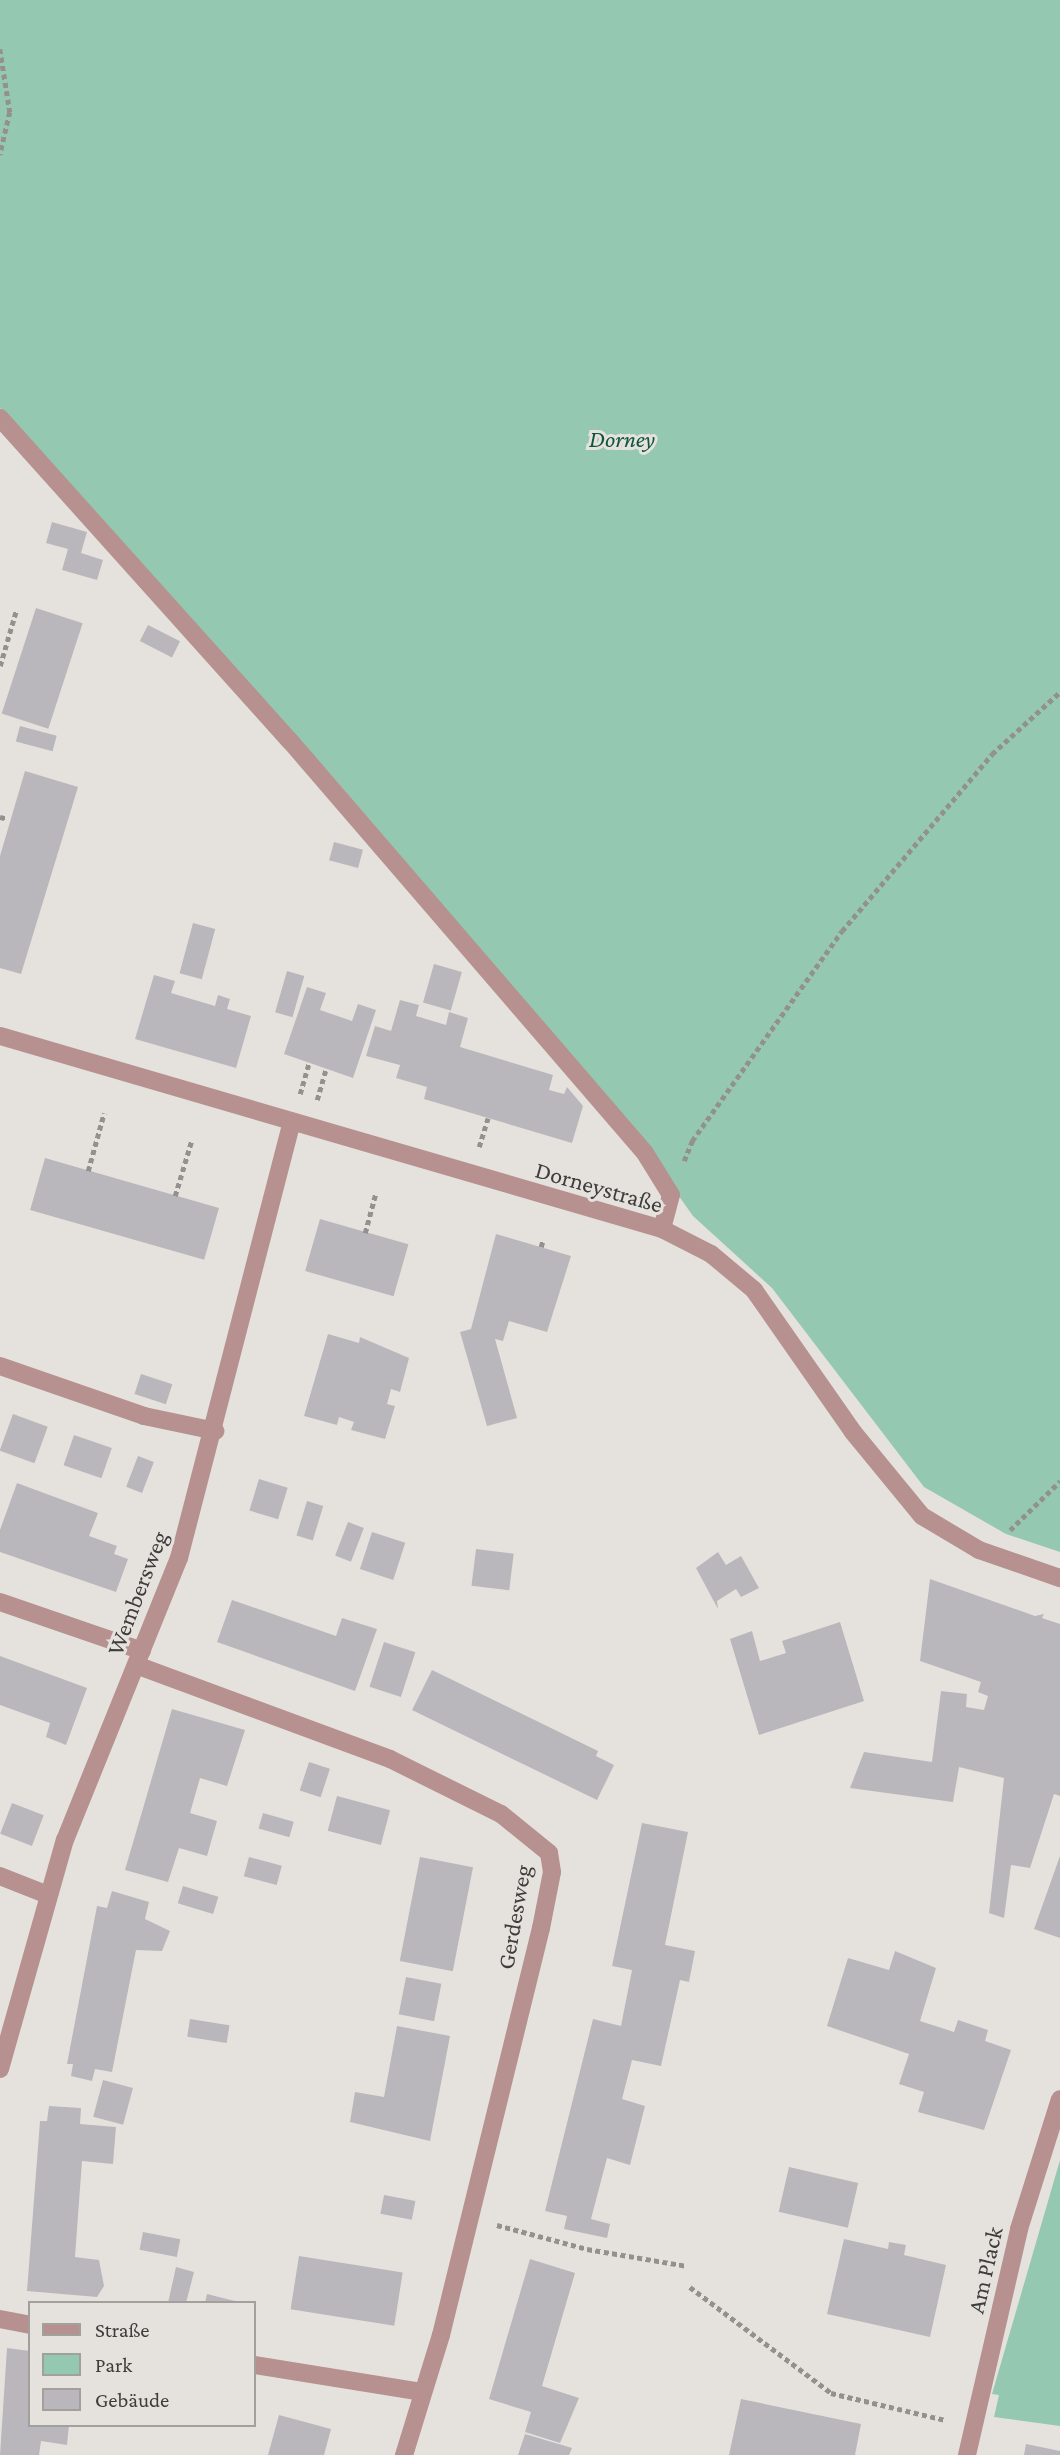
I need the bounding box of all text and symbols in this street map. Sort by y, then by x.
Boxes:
park label: Dorney [589,425,655,453]
street label: Dorneystraße [532,1155,666,1219]
street label: Wembersweg [100,1527,174,1659]
street label: Gerdesweg [491,1862,537,1972]
street label: Am Plack [961,2224,1009,2316]
legend [28,2301,256,2427]
text: Straße [95,2318,149,2342]
text: Park [95,2353,132,2377]
text: Gebäude [95,2388,169,2412]

